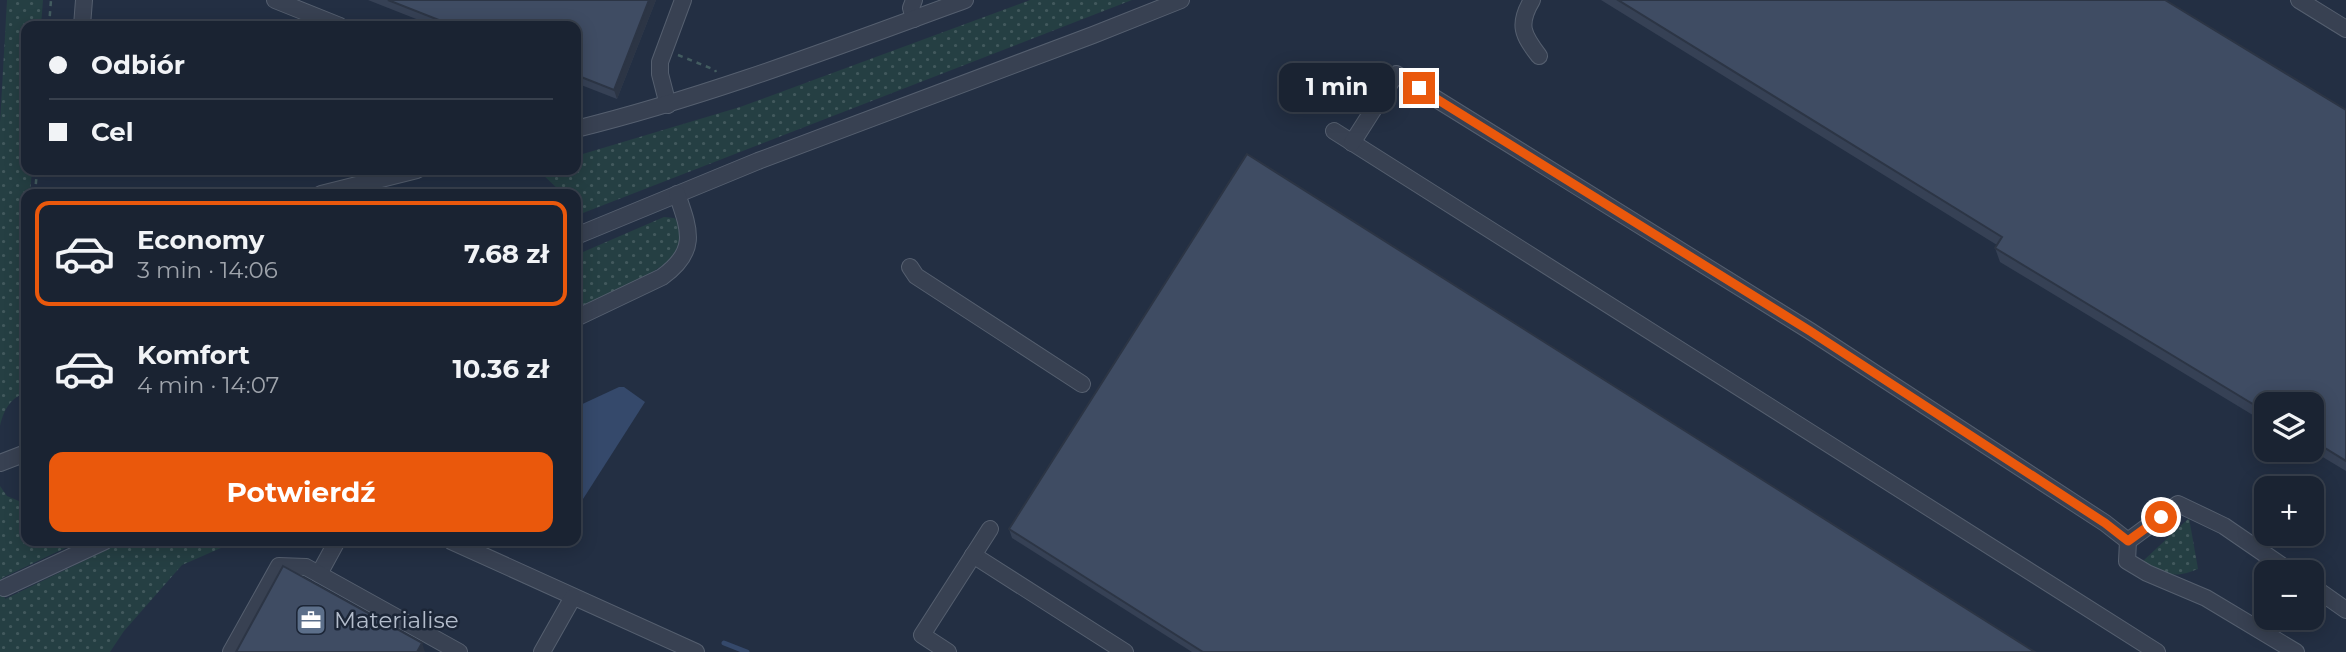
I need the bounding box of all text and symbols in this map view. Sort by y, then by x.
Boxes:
text: Odbiór [91,49,185,81]
callout: 1 min [1279,64,1394,112]
route end [1403,72,1435,104]
text: 1 min [1306,73,1368,101]
text: Cel [91,116,134,148]
icon: car [53,222,116,285]
text: Economy [137,224,264,256]
text: 7.68 zł [464,238,549,270]
text: 3 min · 14:06 [137,256,278,284]
icon: car [53,337,116,400]
text: Komfort [137,339,250,371]
text: 10.36 zł [452,353,549,385]
text: 4 min · 14:07 [137,371,279,399]
map controls [2254,392,2324,630]
button: layers [2254,392,2324,462]
button: Potwierdź [49,452,553,532]
button: + [2254,476,2324,546]
route start [2145,501,2177,533]
button: − [2254,560,2324,630]
office icon: Materialise [294,603,328,637]
place label: Materialise [334,606,459,634]

